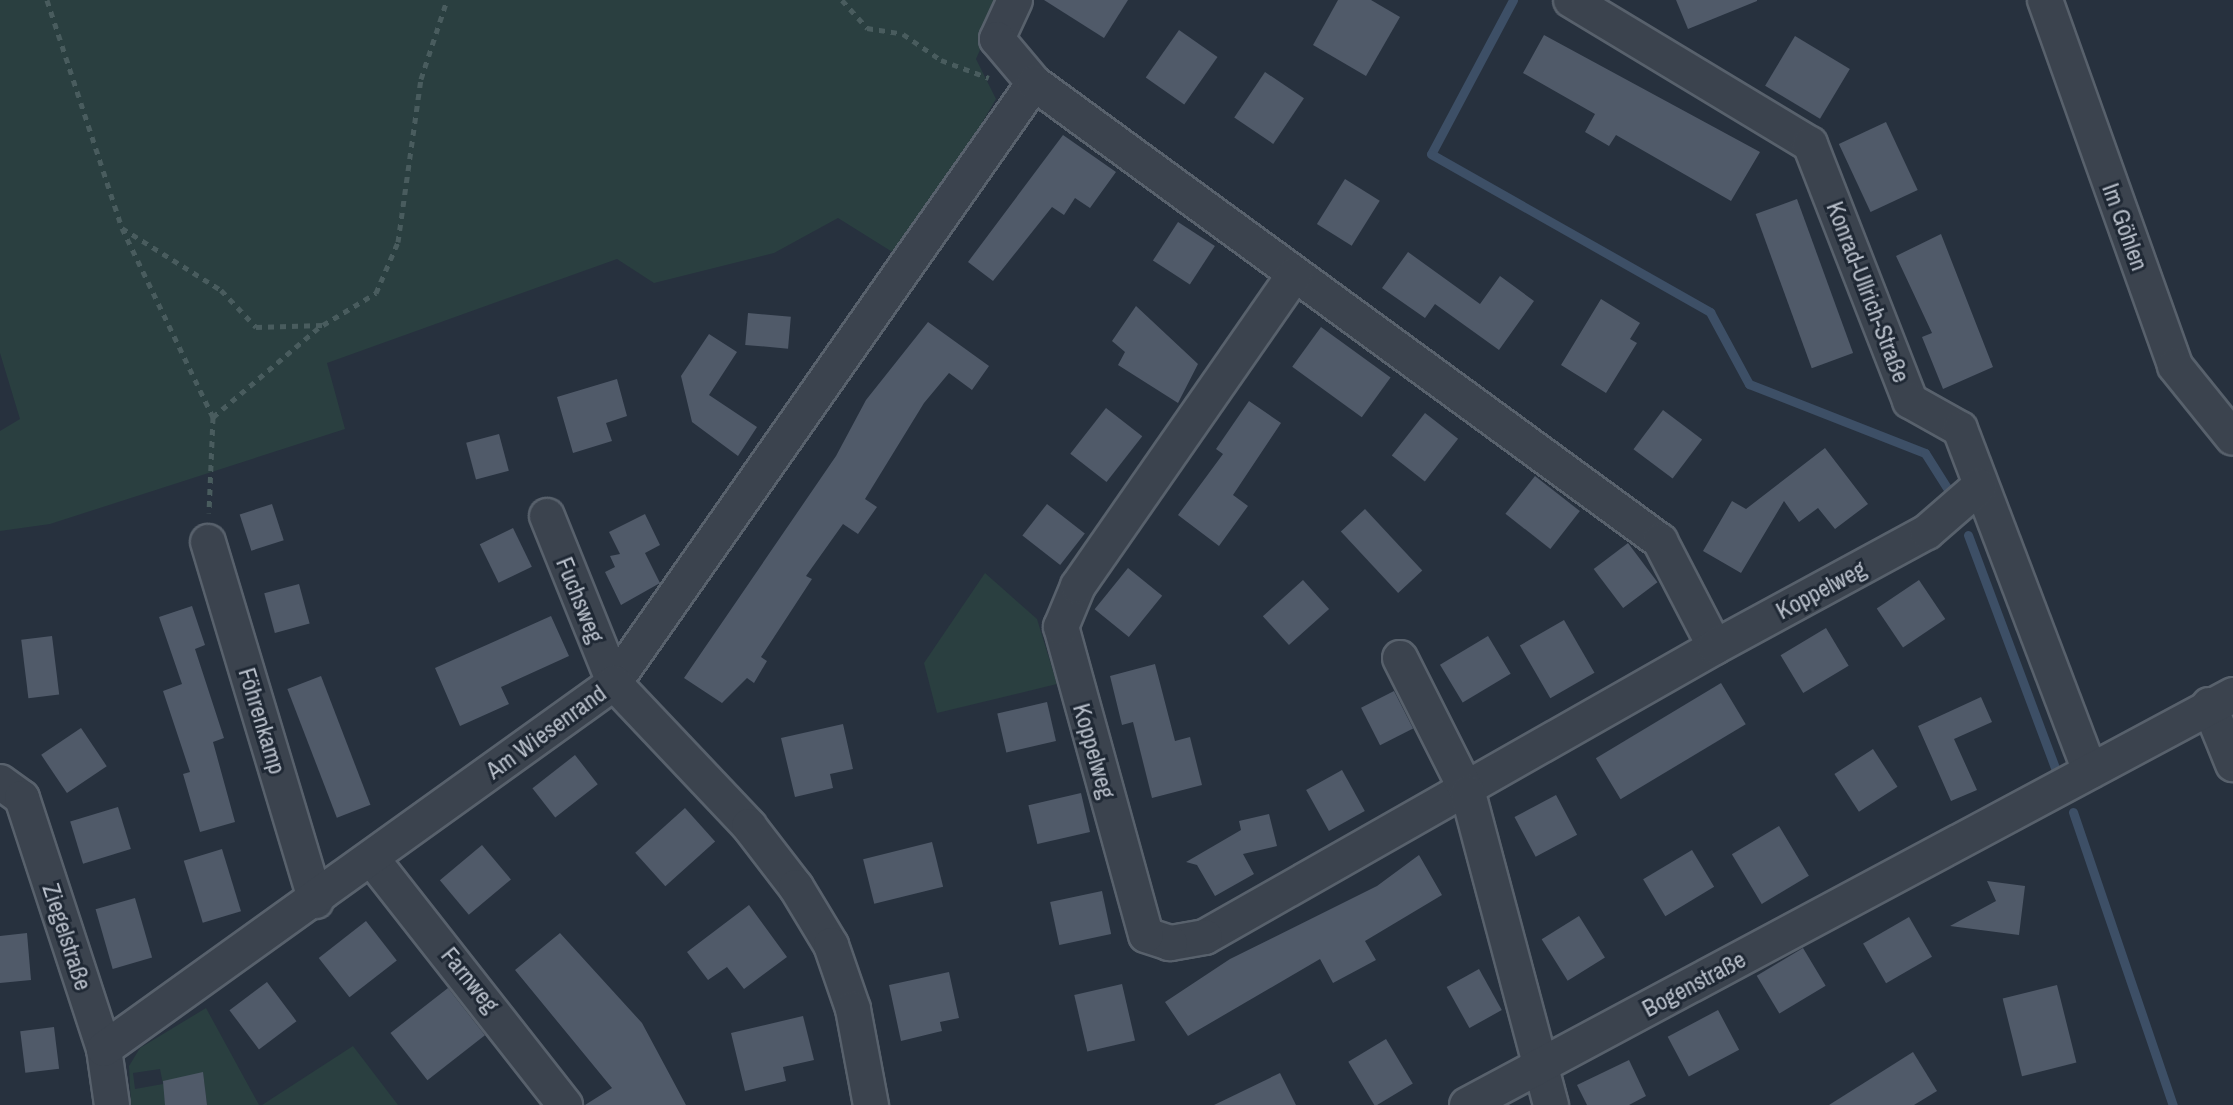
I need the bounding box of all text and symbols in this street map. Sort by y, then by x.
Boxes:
street label: Im Göhlen [2096,179,2154,275]
street label: Konrad-Ullrich-Straße [1820,198,1916,386]
street label: Fuchsweg [550,553,610,647]
street label: Koppelweg [1771,554,1871,626]
street label: Föhrenkamp [232,664,292,778]
street label: Am Wiesenrand [480,679,612,785]
street label: Koppelweg [1067,700,1121,802]
street label: Ziegelstraße [36,880,98,994]
street label: Farnweg [435,942,505,1018]
street label: Bogenstraße [1637,945,1751,1023]

